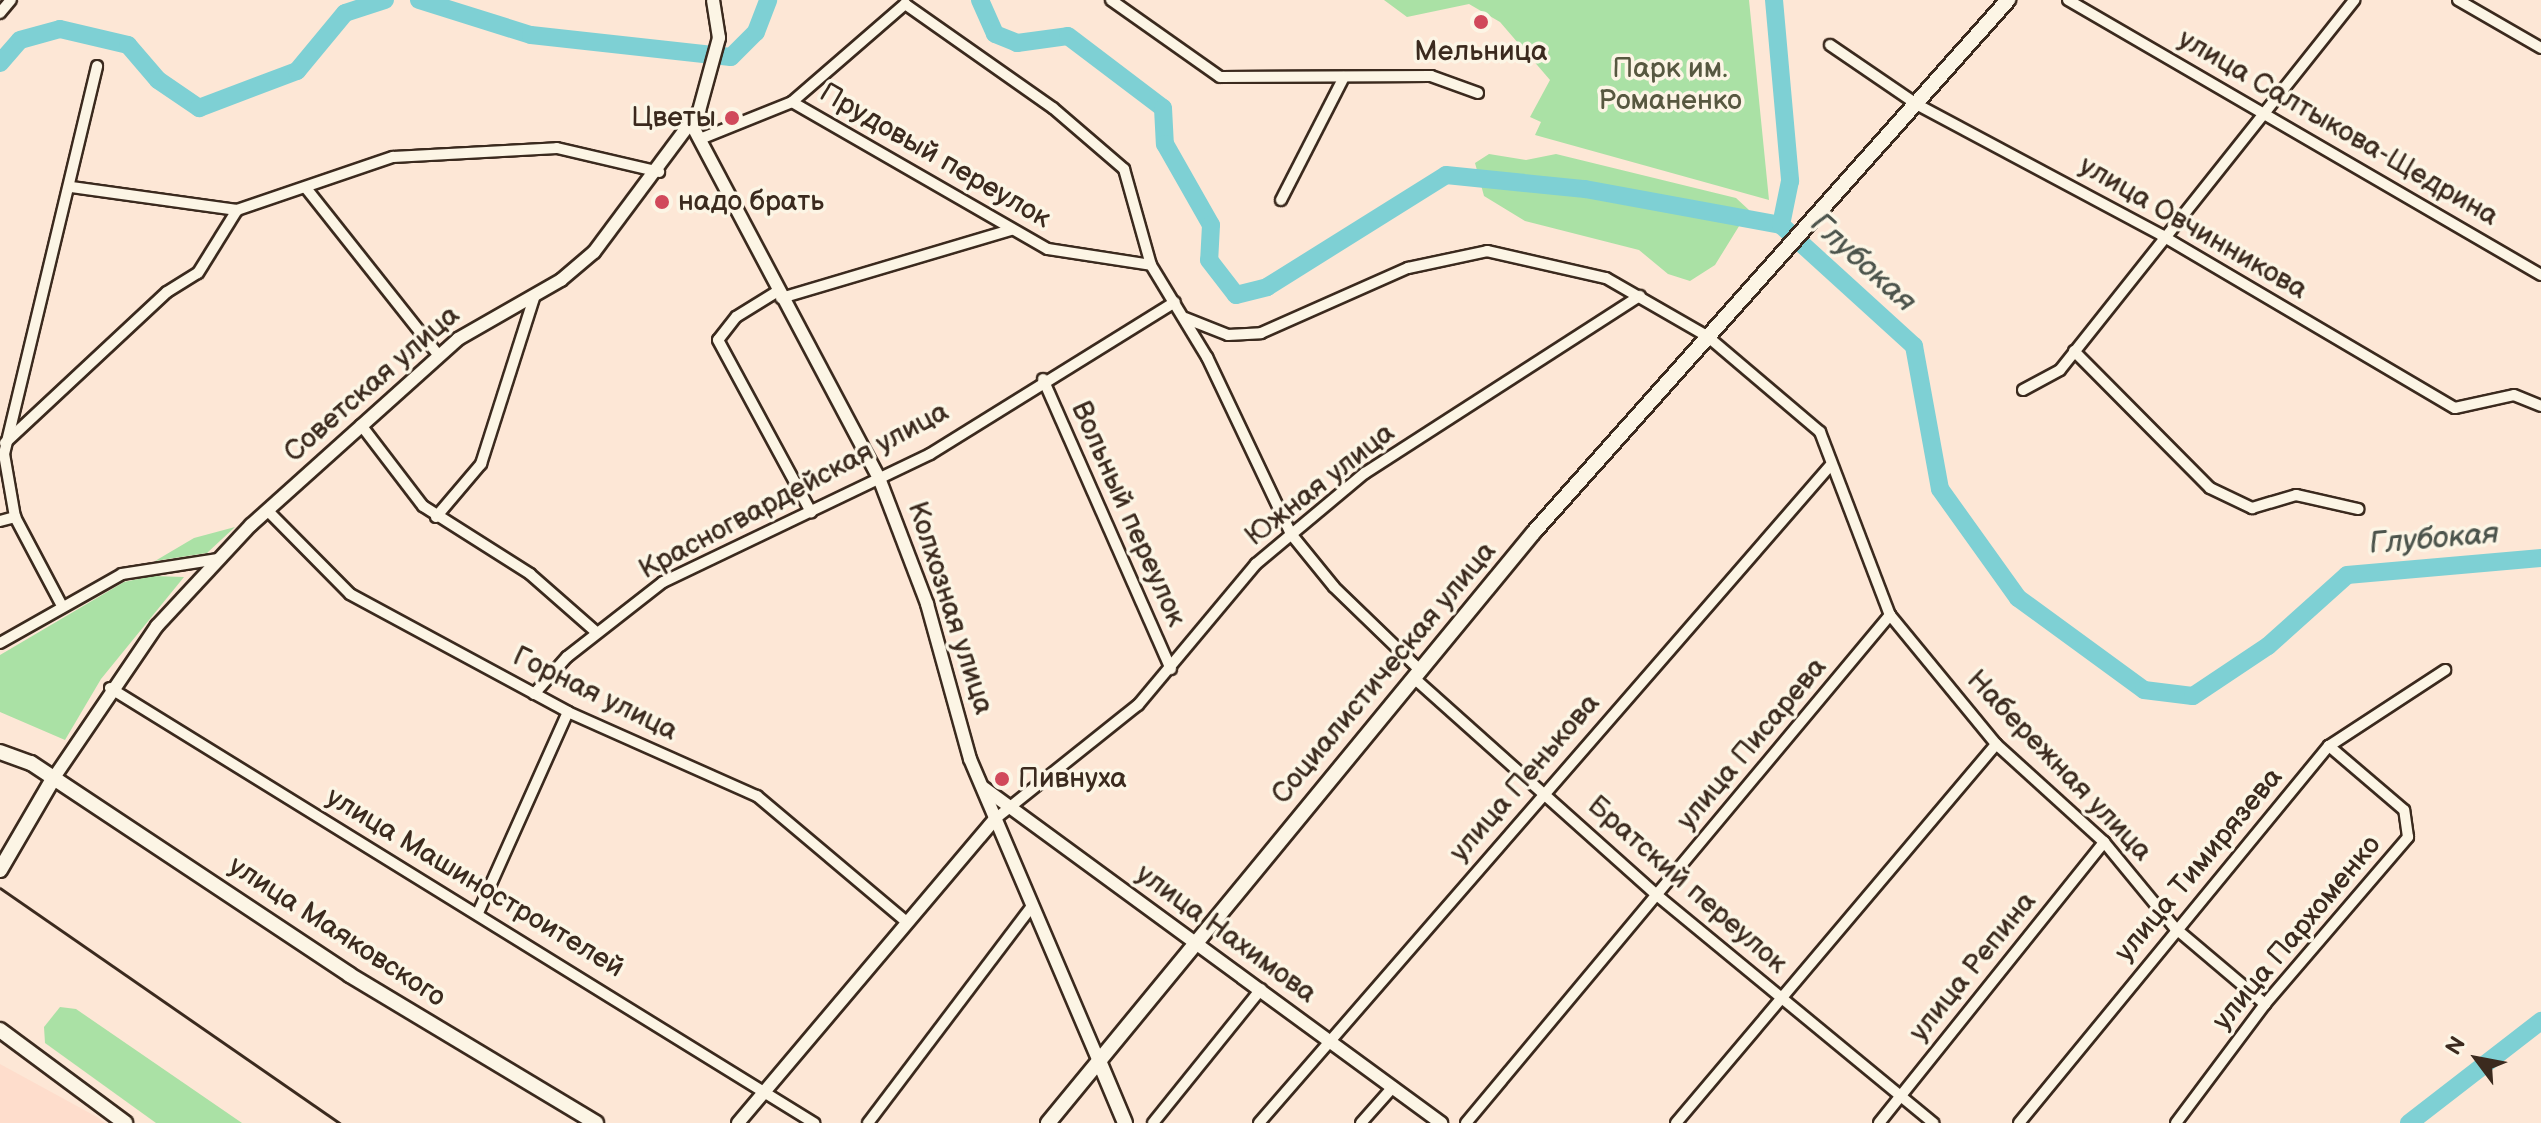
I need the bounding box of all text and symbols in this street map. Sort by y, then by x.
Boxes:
marker: Мельница [1472,13,1490,31]
street label: улица Салтыкова-Щедрина [2172,22,2504,234]
place label: Мельница [1414,35,1548,69]
park label: Парк им. Романенко [1598,52,1742,118]
street label: Прудовый переулок [814,76,1056,236]
place label: Цветы [631,101,716,135]
marker: Цветы [723,109,741,127]
street label: улица Овчинникова [2073,149,2313,307]
place label: надо брать [678,185,824,219]
marker: надо брать [653,193,671,211]
water label: Глубокая [1803,206,1923,320]
street label: Советская улица [277,299,467,469]
street label: Красногвардейская улица [634,395,954,587]
street label: Вольный переулок [1063,396,1193,632]
street label: Южная улица [1239,416,1401,554]
street label: Колхозная улица [900,498,1000,718]
water label: Глубокая [2368,515,2500,563]
street label: Социалистическая улица [1265,535,1503,811]
street label: Горная улица [507,640,683,748]
street label: улица Писарева [1670,651,1834,837]
street label: Набережная улица [1959,664,2159,868]
street label: улица Пенькова [1443,687,1607,869]
street label: улица Тимирязева [2108,761,2290,969]
place label: Пивнуха [1018,762,1127,796]
marker: Пивнуха [993,770,1011,788]
street label: улица Машиностроителей [320,781,630,985]
street label: Братский переулок [1580,789,1794,981]
street label: улица Пархоменко [2206,829,2388,1037]
street label: улица Маяковского [222,849,452,1015]
street label: улица Нахимова [1129,857,1323,1011]
street label: улица Репина [1902,885,2044,1049]
north arrow [2437,1019,2517,1099]
text: N [2440,1032,2472,1060]

